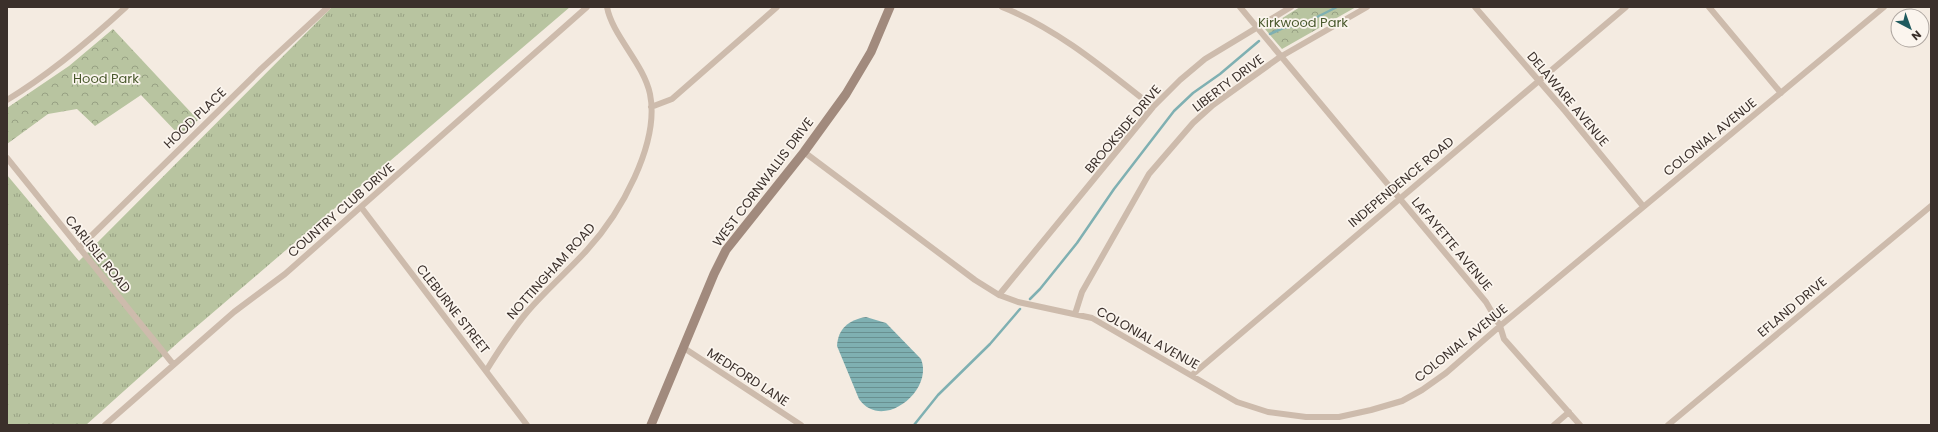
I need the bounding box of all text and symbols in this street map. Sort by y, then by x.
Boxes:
north arrow [1890,8,1930,48]
park label: Kirkwood Park [1258,13,1348,32]
text: N [1908,27,1925,44]
street label: DELAWARE AVENUE [1523,47,1613,151]
street label: LIBERTY DRIVE [1188,50,1268,116]
park label: Hood Park [73,69,139,88]
street label: BROOKSIDE DRIVE [1080,81,1166,177]
street label: HOOD PLACE [159,83,231,153]
street label: COLONIAL AVENUE [1659,93,1761,181]
street label: WEST CORNWALLIS DRIVE [708,113,818,251]
street label: INDEPENDENCE ROAD [1344,132,1458,232]
street label: COUNTRY CLUB DRIVE [284,158,398,262]
street label: LAFAYETTE AVENUE [1407,193,1497,295]
street label: CARLISLE ROAD [61,211,135,297]
street label: NOTTINGHAM ROAD [502,218,600,324]
street label: CLEBURNE STREET [412,260,494,358]
street label: EFLAND DRIVE [1753,272,1831,342]
street label: COLONIAL AVENUE [1410,299,1512,387]
street label: COLONIAL AVENUE [1093,302,1203,374]
street label: MEDFORD LANE [703,343,793,411]

